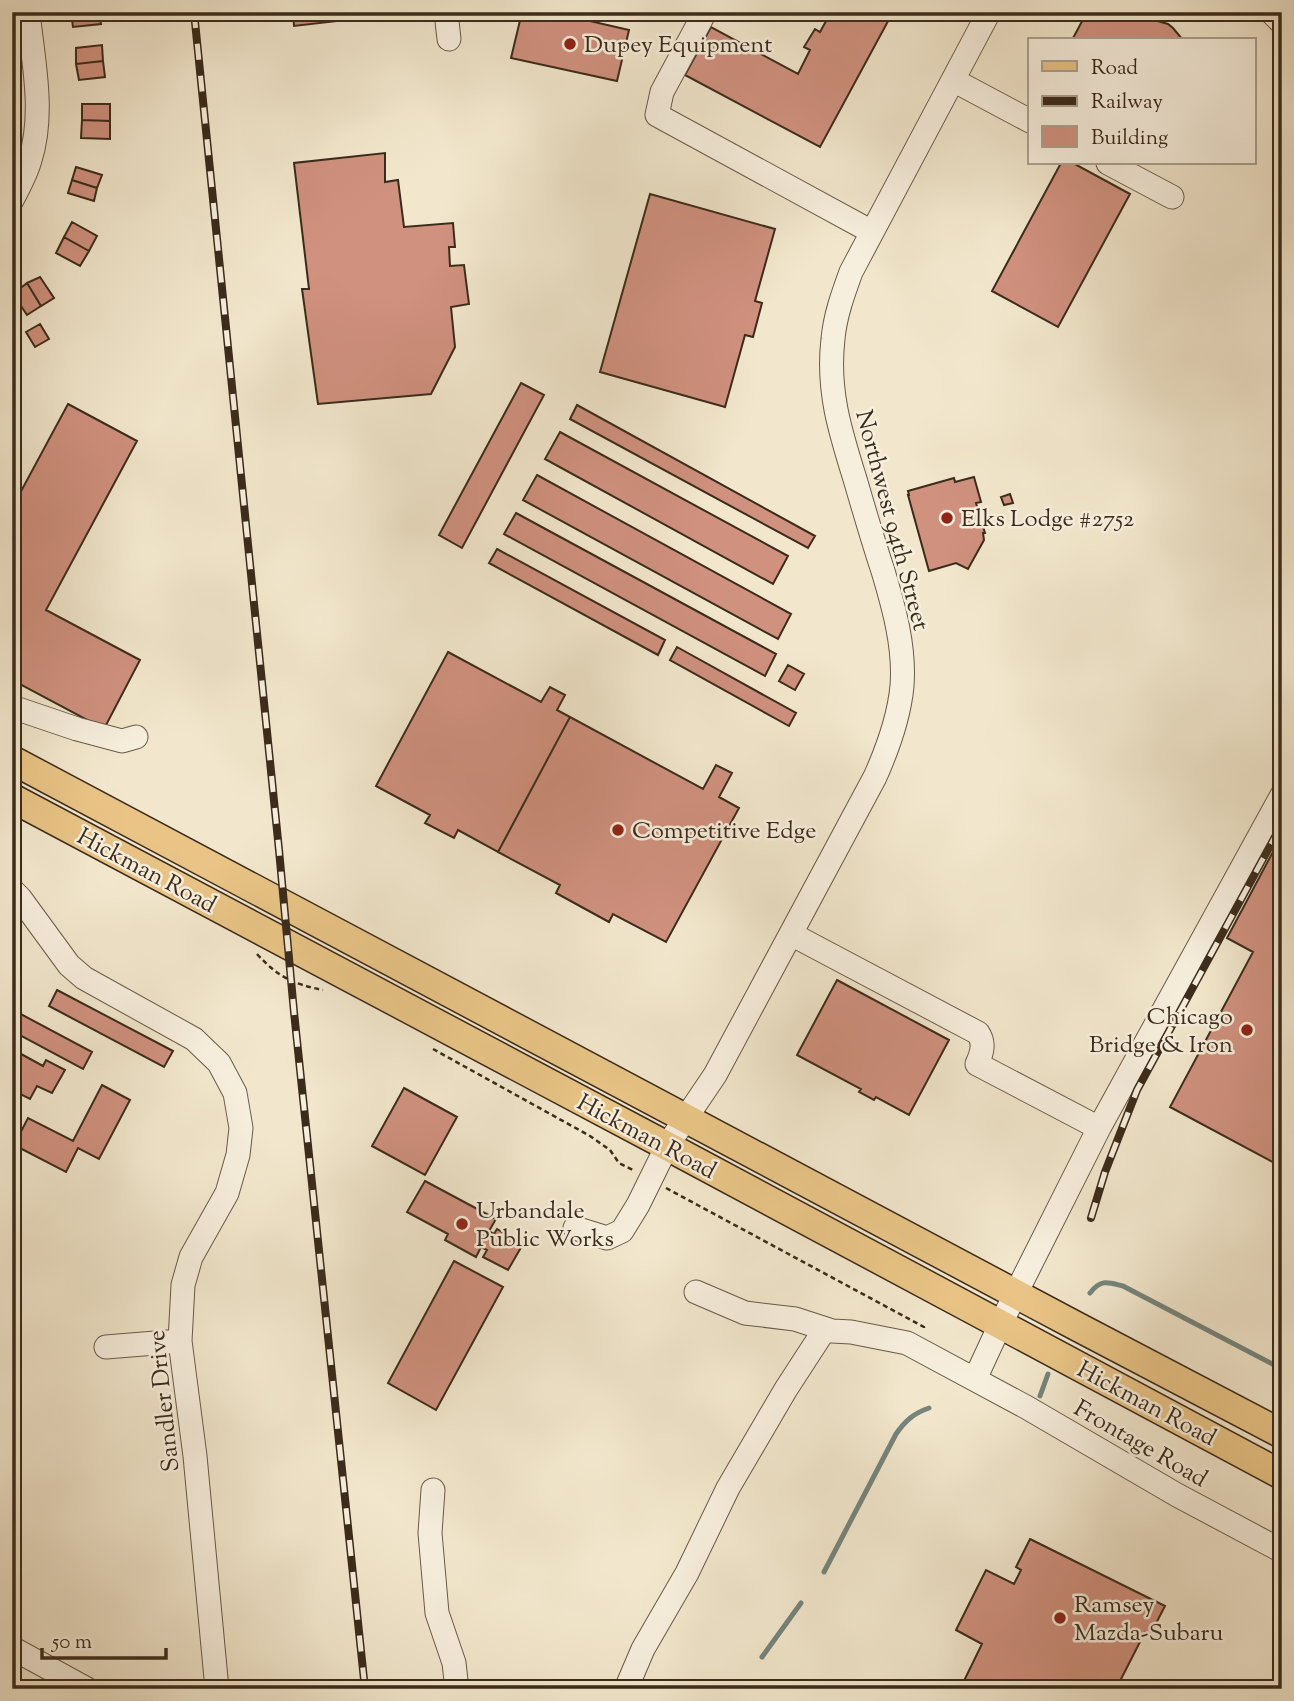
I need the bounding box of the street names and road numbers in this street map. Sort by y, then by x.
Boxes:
street label: Northwest 94th Street [845,406,937,635]
street label: Hickman Road [70,821,222,923]
street label: Hickman Road [570,1087,722,1189]
street label: Sandler Drive [141,1328,189,1473]
street label: Hickman Road [1070,1354,1222,1456]
street label: Frontage Road [1067,1393,1214,1497]

